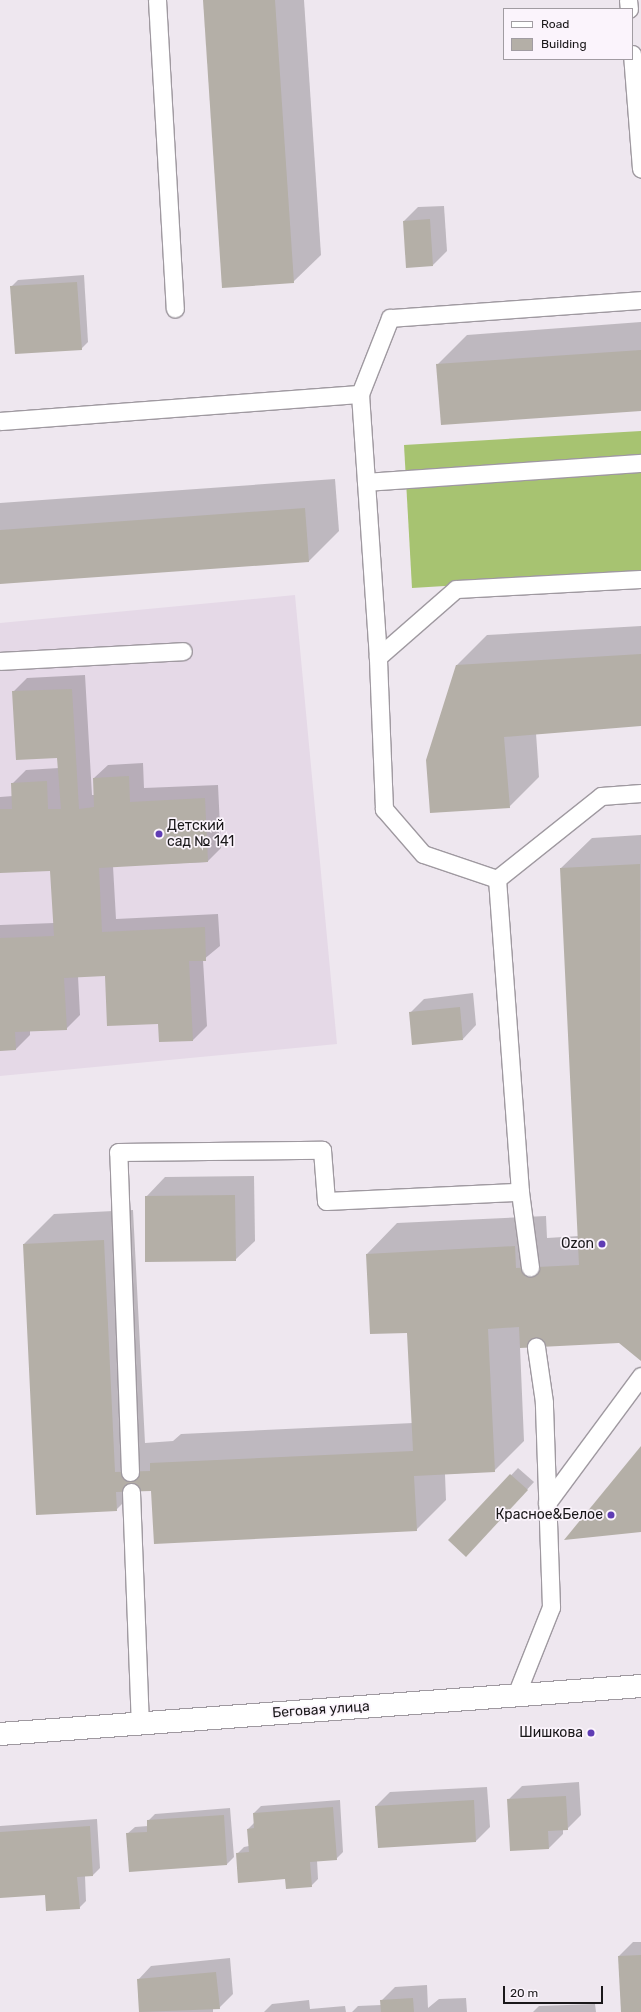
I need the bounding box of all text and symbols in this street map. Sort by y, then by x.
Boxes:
legend [503,8,633,60]
text: Road [541,17,569,31]
text: Building [541,37,587,51]
place label: Детский сад № 141 [167,818,234,850]
marker: Детский сад № 141 [154,829,164,839]
place label: Ozon [561,1236,594,1252]
marker: Ozon [597,1239,607,1249]
place label: Красное&Белое [495,1507,603,1523]
marker: Красное&Белое [606,1510,616,1520]
street label: Беговая улица [272,1698,370,1722]
place label: Шишкова [519,1725,583,1741]
marker: Шишкова [586,1728,596,1738]
scale bar [505,1978,605,2004]
text: 20 m [510,1986,538,2000]

